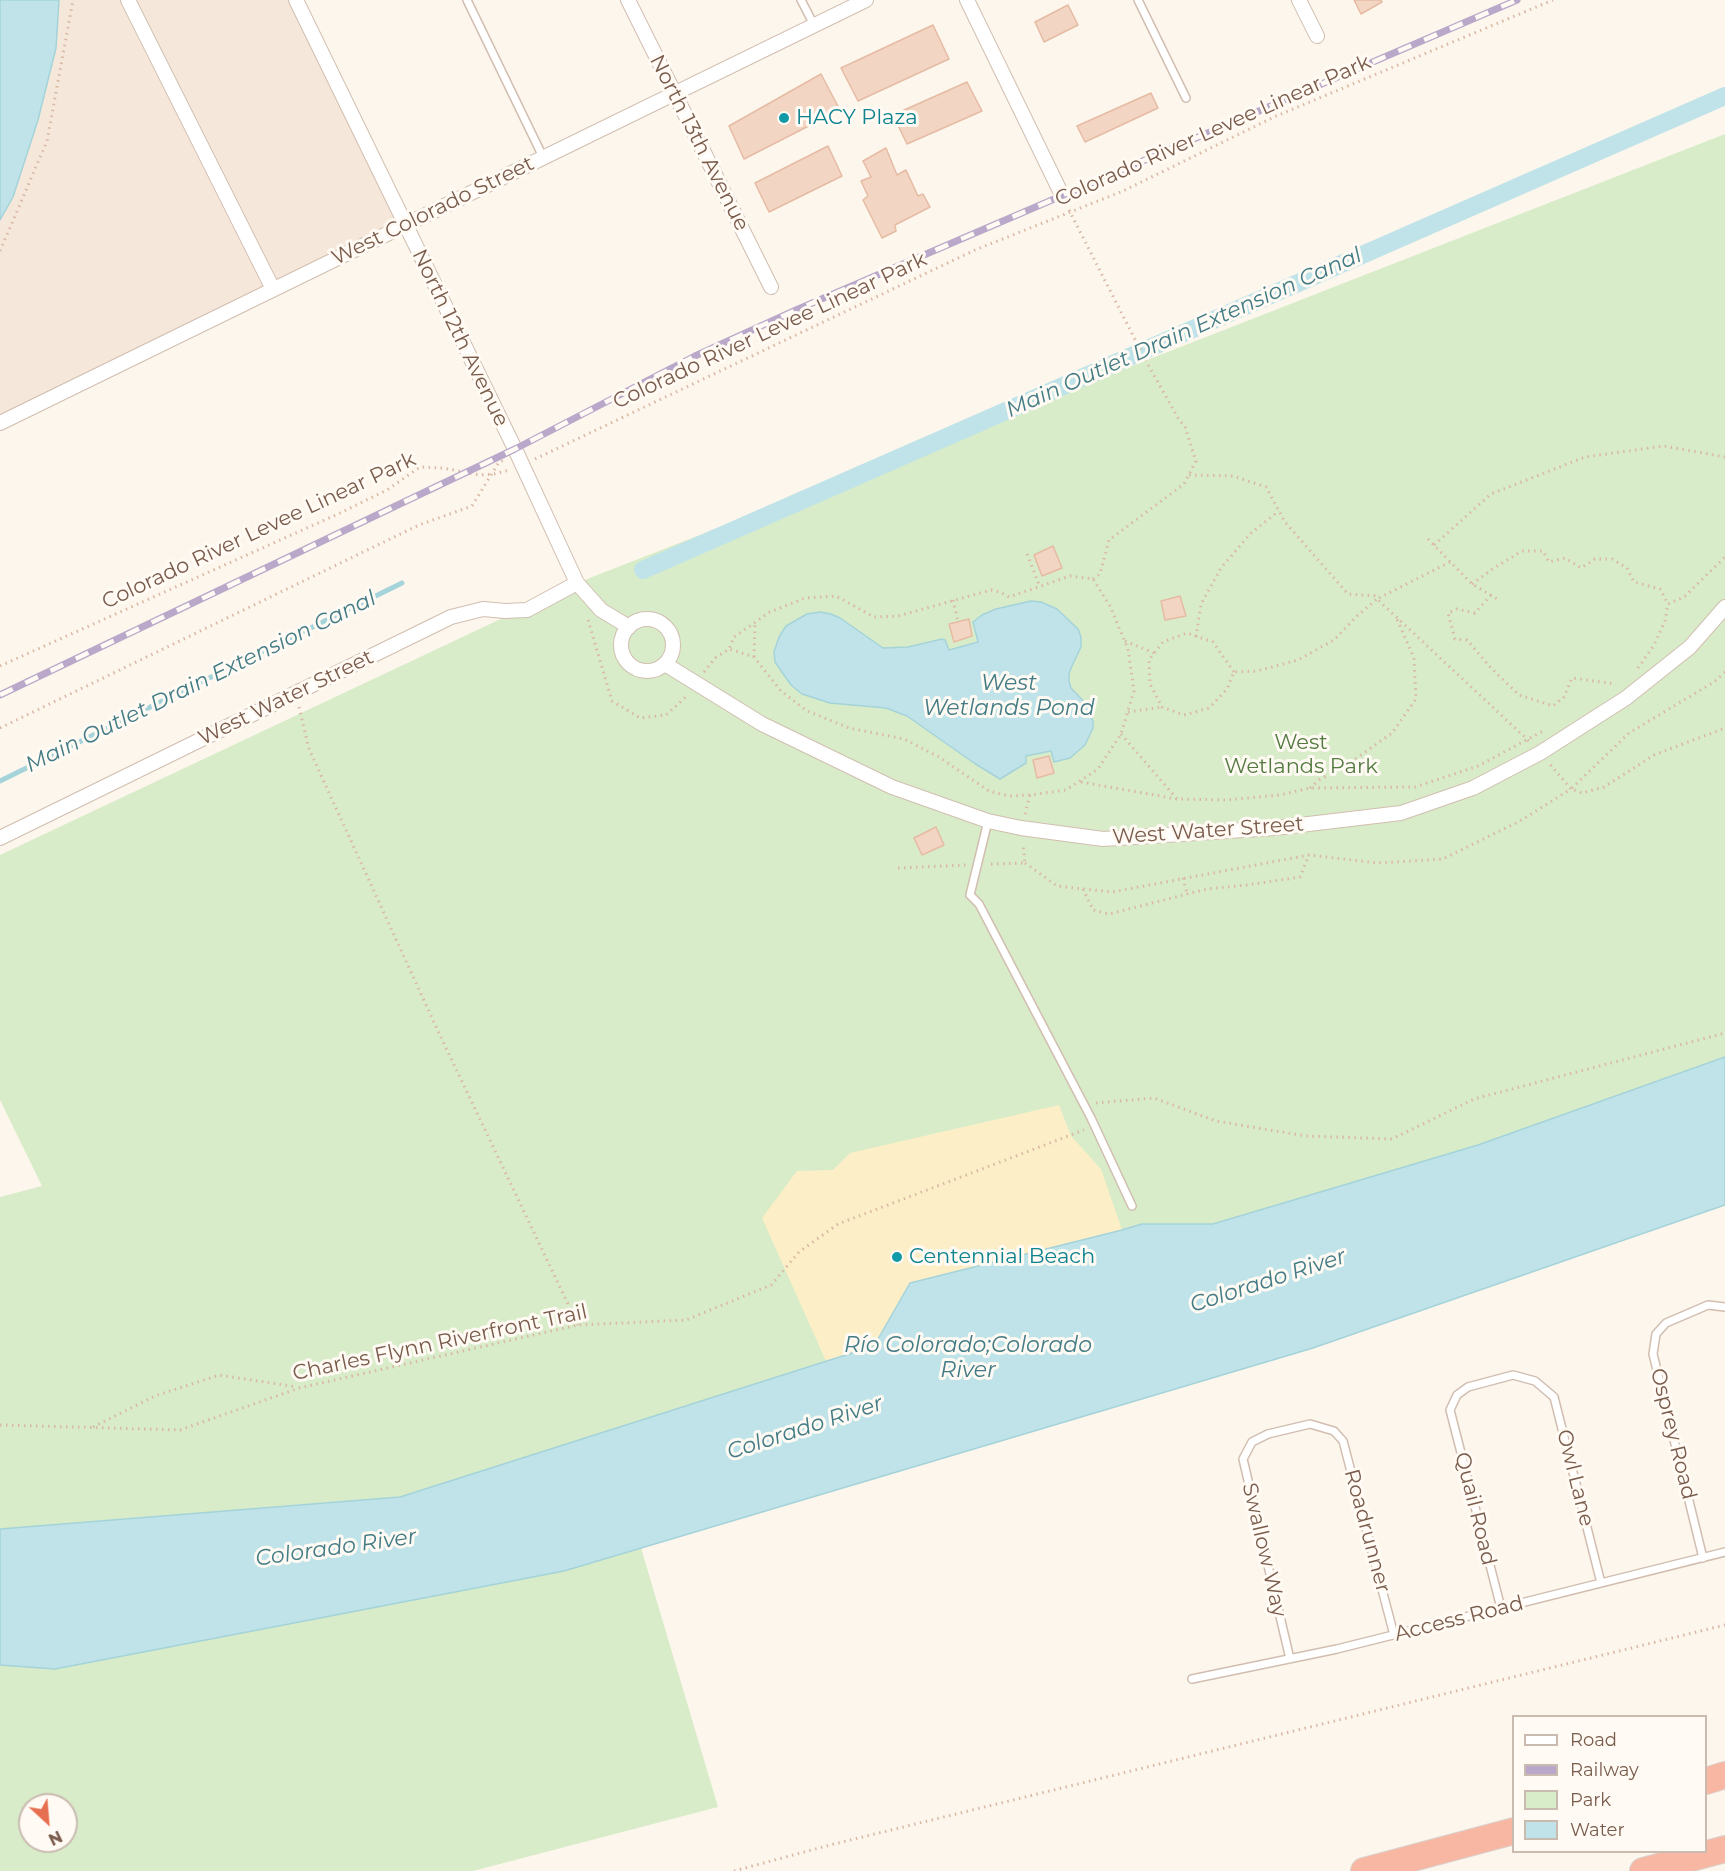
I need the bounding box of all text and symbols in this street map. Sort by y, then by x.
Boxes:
street label: Colorado River Levee Linear Park [1051,50,1375,212]
street label: North 13th Avenue [644,51,754,235]
place label: HACY Plaza [796,105,918,131]
marker: HACY Plaza [777,111,791,125]
street label: West Colorado Street [328,151,538,271]
water label: Main Outlet Drain Extension Canal [1002,242,1366,424]
street label: North 12th Avenue [406,245,514,431]
street label: Colorado River Levee Linear Park [609,247,931,415]
street label: Colorado River Levee Linear Park [98,447,420,615]
water label: Main Outlet Drain Extension Canal [21,585,381,779]
street label: West Water Street [194,645,378,751]
water label: West Wetlands Pond [923,671,1095,722]
park label: West Wetlands Park [1224,730,1378,780]
street label: West Water Street [1111,812,1305,850]
water label: Colorado River [1187,1243,1349,1319]
place label: Centennial Beach [909,1244,1095,1270]
marker: Centennial Beach [890,1250,904,1264]
street label: Charles Flynn Riverfront Trail [290,1299,590,1387]
water label: Río Colorado;Colorado River [844,1333,1092,1384]
street label: Osprey Road [1644,1366,1702,1502]
water label: Colorado River [724,1390,886,1466]
street label: Owl Lane [1551,1427,1599,1529]
street label: Quail Road [1449,1450,1501,1568]
street label: Roadrunner [1338,1466,1396,1596]
street label: Swallow Way [1236,1481,1292,1619]
water label: Colorado River [254,1524,418,1572]
street label: Access Road [1392,1591,1526,1647]
legend [1512,1715,1707,1853]
text: Road [1570,1729,1617,1751]
text: Railway [1570,1759,1639,1781]
text: Park [1570,1789,1611,1811]
north arrow [18,1793,78,1853]
text: Water [1570,1819,1625,1841]
text: N [45,1826,65,1849]

